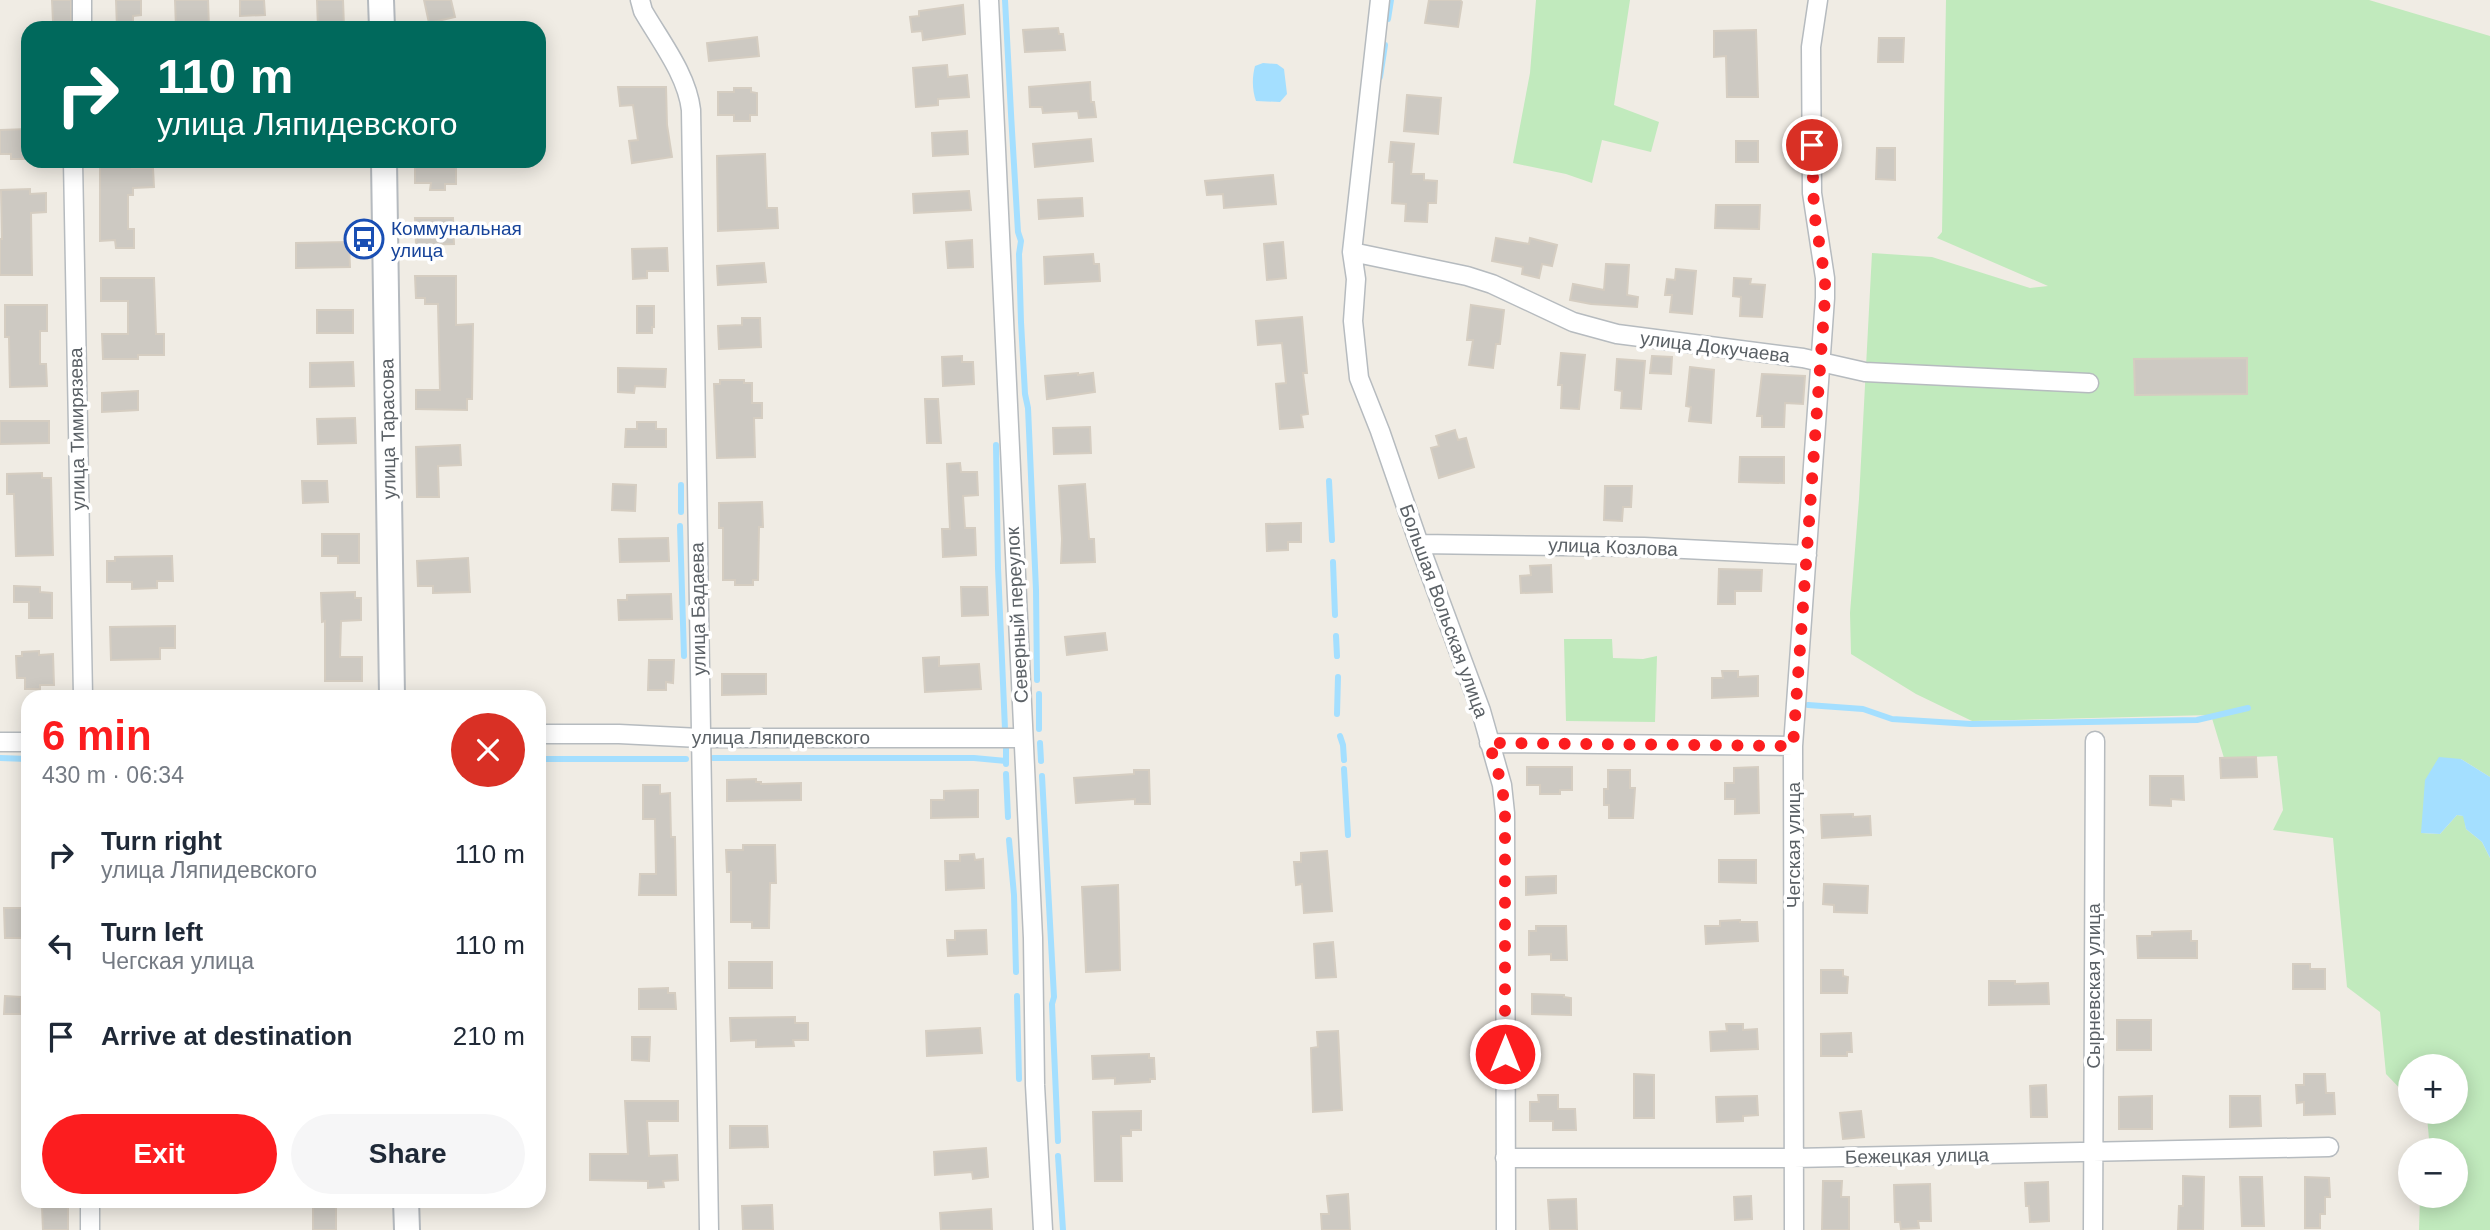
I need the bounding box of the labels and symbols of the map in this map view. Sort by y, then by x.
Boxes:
pin [1782,115,1842,175]
bus stop icon: Коммунальная улица [343,218,385,260]
place label: Коммунальная улица [391,218,522,261]
street label: улица Докучаева [1639,327,1791,367]
street label: улица Тимирязева [65,347,89,511]
street label: улица Тарасова [376,358,400,500]
street label: Большая Вольская улица [1396,502,1493,721]
street label: Северный переулок [1002,526,1032,704]
street label: улица Козлова [1548,534,1679,560]
street label: улица Бадаева [686,542,710,676]
street label: улица Ляпидевского [692,727,870,748]
street label: Чегская улица [1783,781,1804,908]
street label: Сырневская улица [2083,903,2104,1069]
position arrow [1468,1017,1542,1091]
street label: Бежецкая улица [1845,1144,1990,1168]

